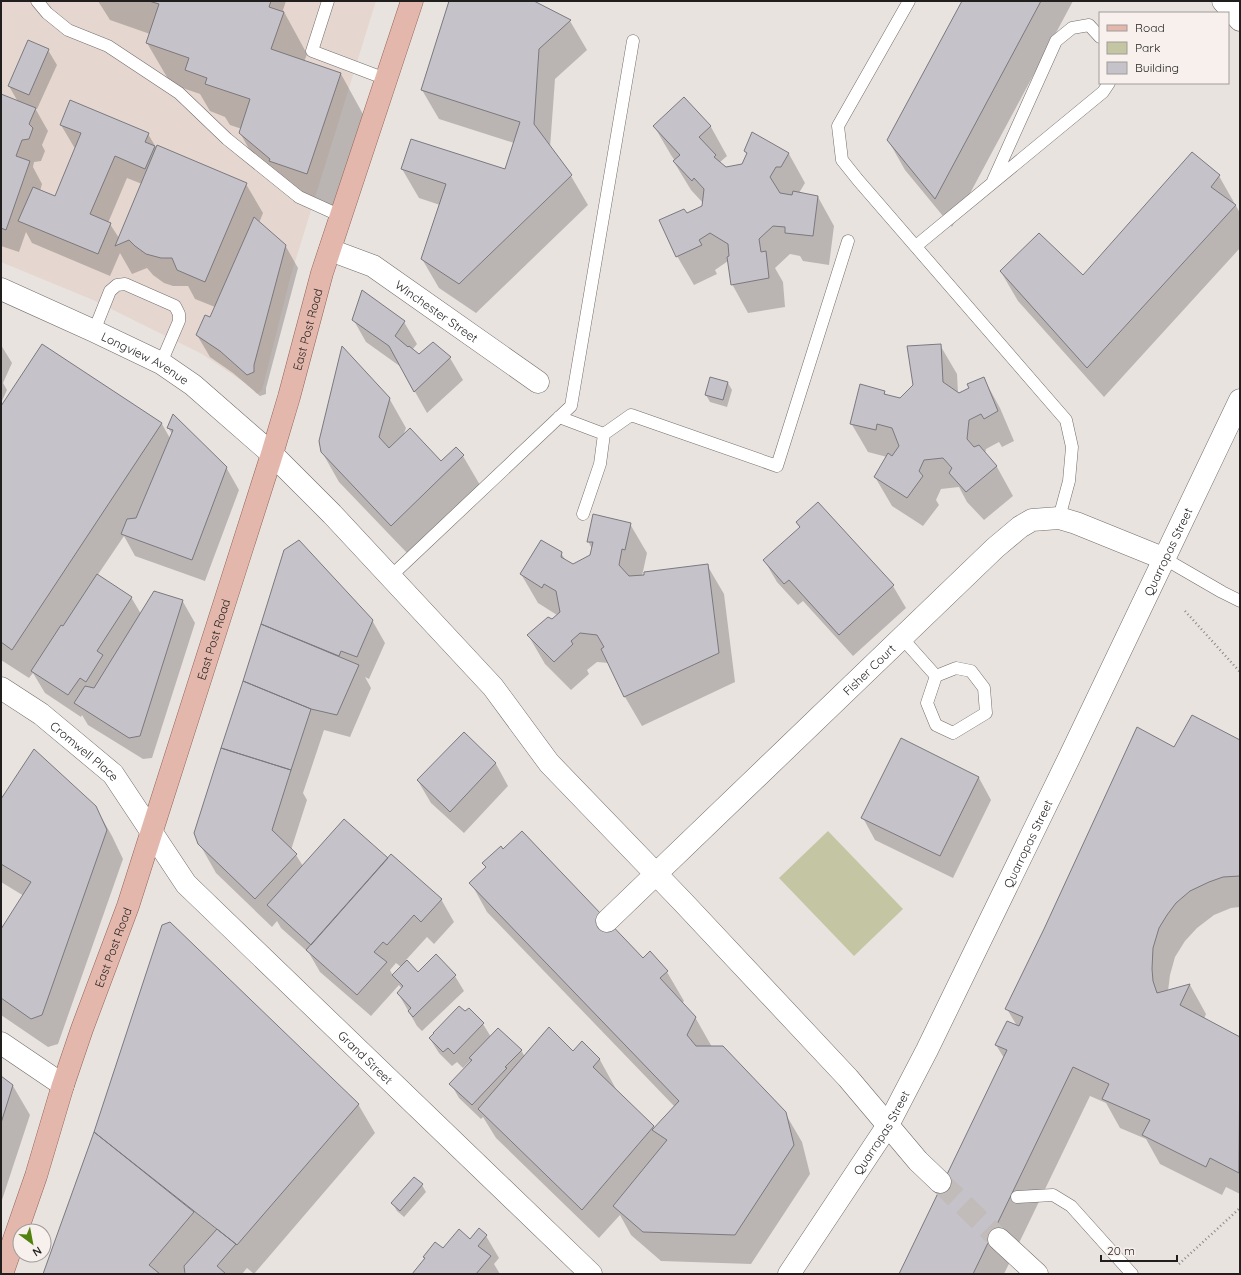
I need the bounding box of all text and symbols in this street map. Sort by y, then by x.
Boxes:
legend [1099,12,1229,84]
text: Road [1135,20,1165,35]
text: Park [1135,40,1160,55]
text: Building [1135,60,1179,75]
street label: Winchester Street [392,277,481,345]
street label: East Post Road [289,287,325,372]
street label: Longview Avenue [99,328,192,388]
street label: Quarropas Street [1140,505,1195,598]
street label: East Post Road [193,597,233,682]
street label: Fisher Court [839,641,898,698]
street label: Cromwell Place [47,718,123,783]
street label: Quarropas Street [1000,797,1055,890]
street label: East Post Road [91,905,134,989]
street label: Grand Street [335,1027,396,1087]
street label: Quarropas Street [850,1088,912,1177]
north arrow [12,1223,52,1263]
scale bar [1101,1237,1177,1263]
text: N [30,1243,44,1260]
text: 20 m [1107,1243,1135,1258]

